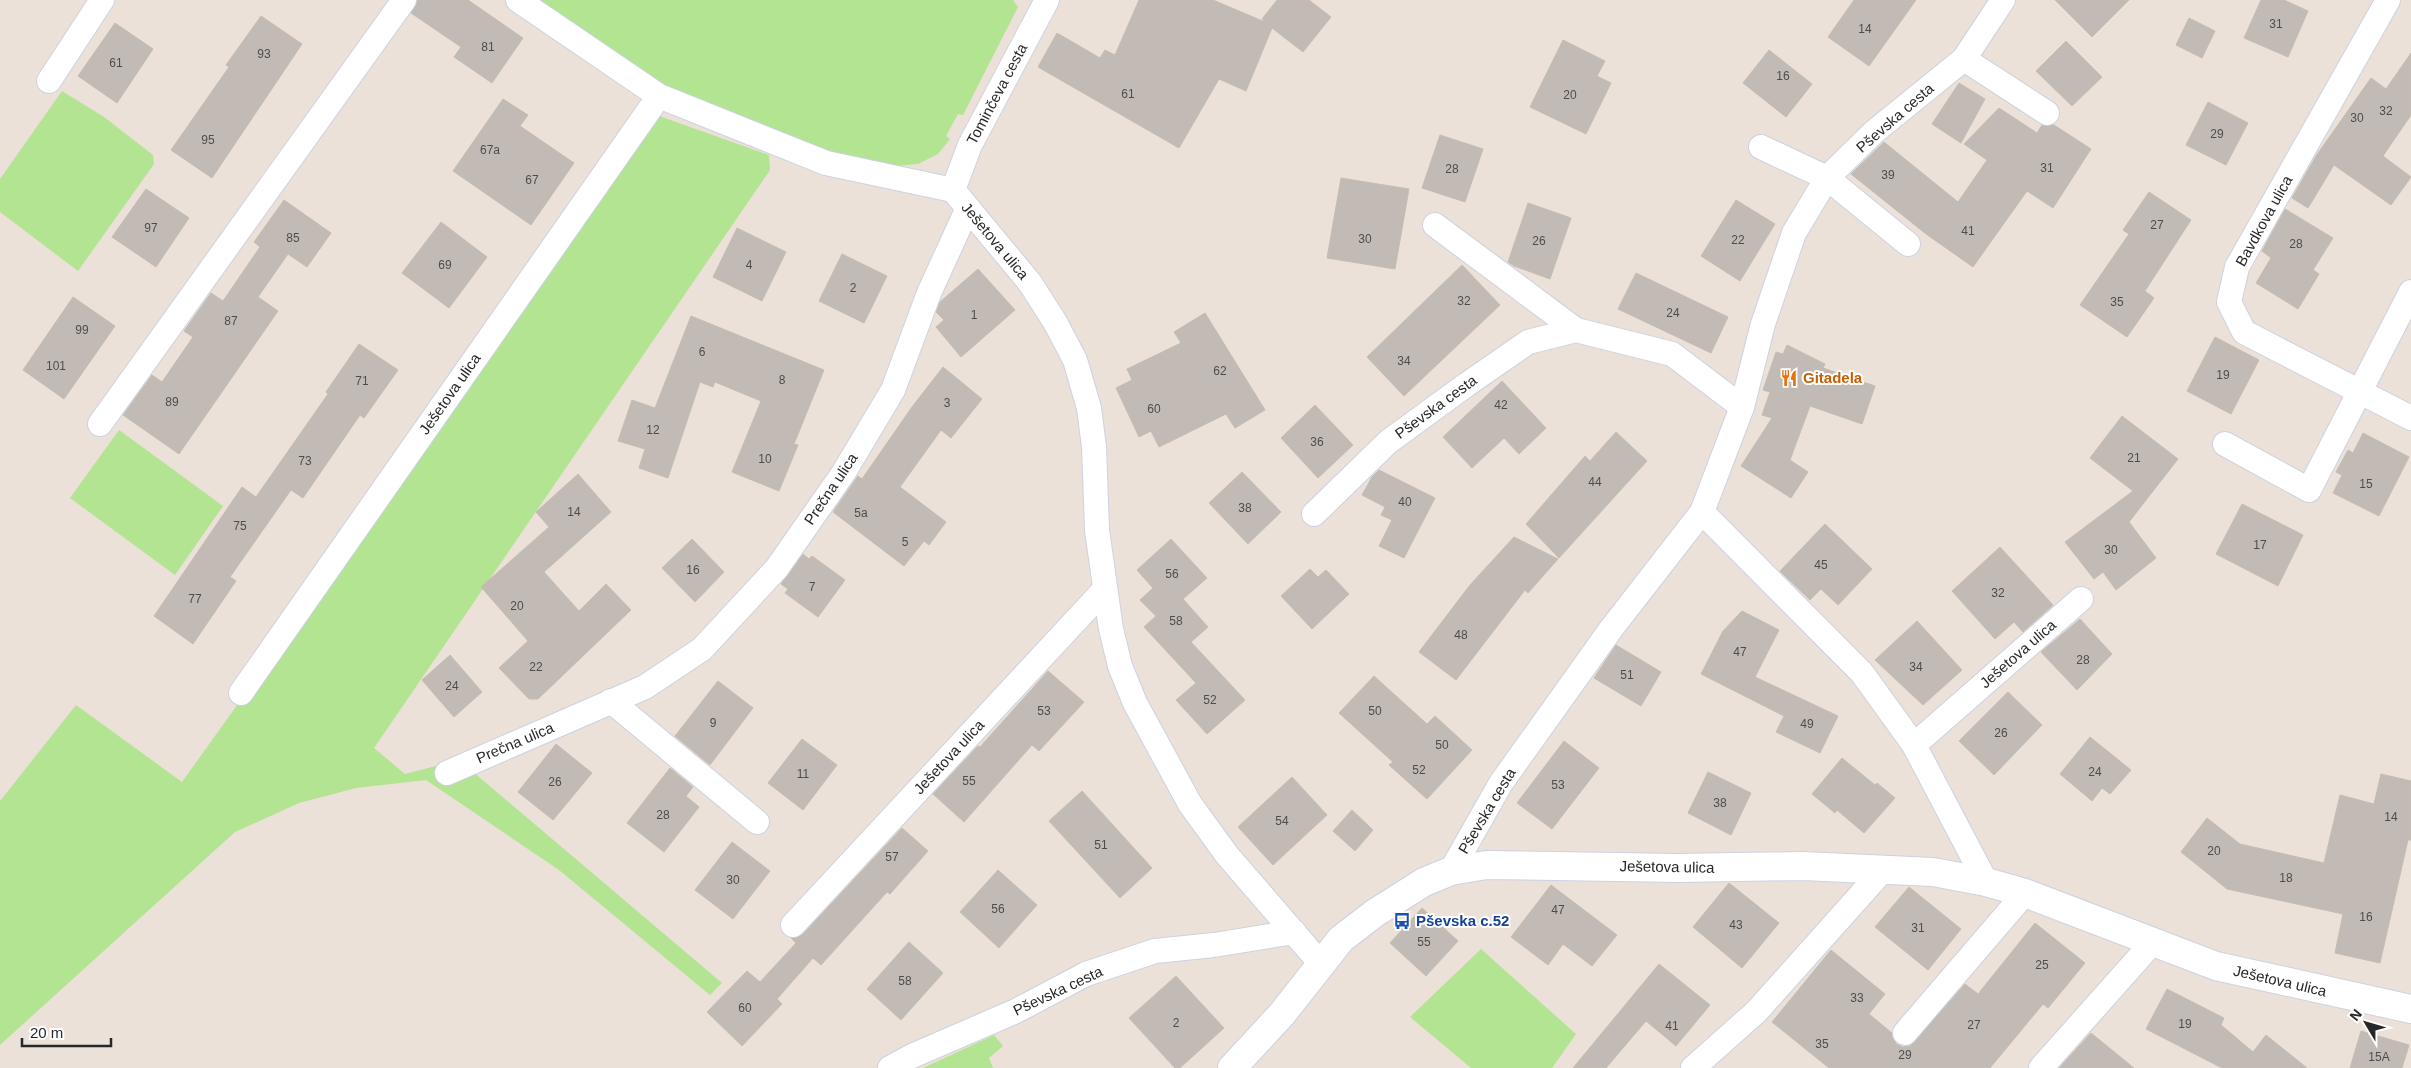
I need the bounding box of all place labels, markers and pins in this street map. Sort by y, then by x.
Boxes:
restaurant icon: Gitadela [1779,368,1799,388]
place label: Gitadela [1803,369,1863,386]
bus stop icon: Pševska c.52 [1392,911,1412,931]
place label: Pševska c.52 [1416,912,1509,929]

